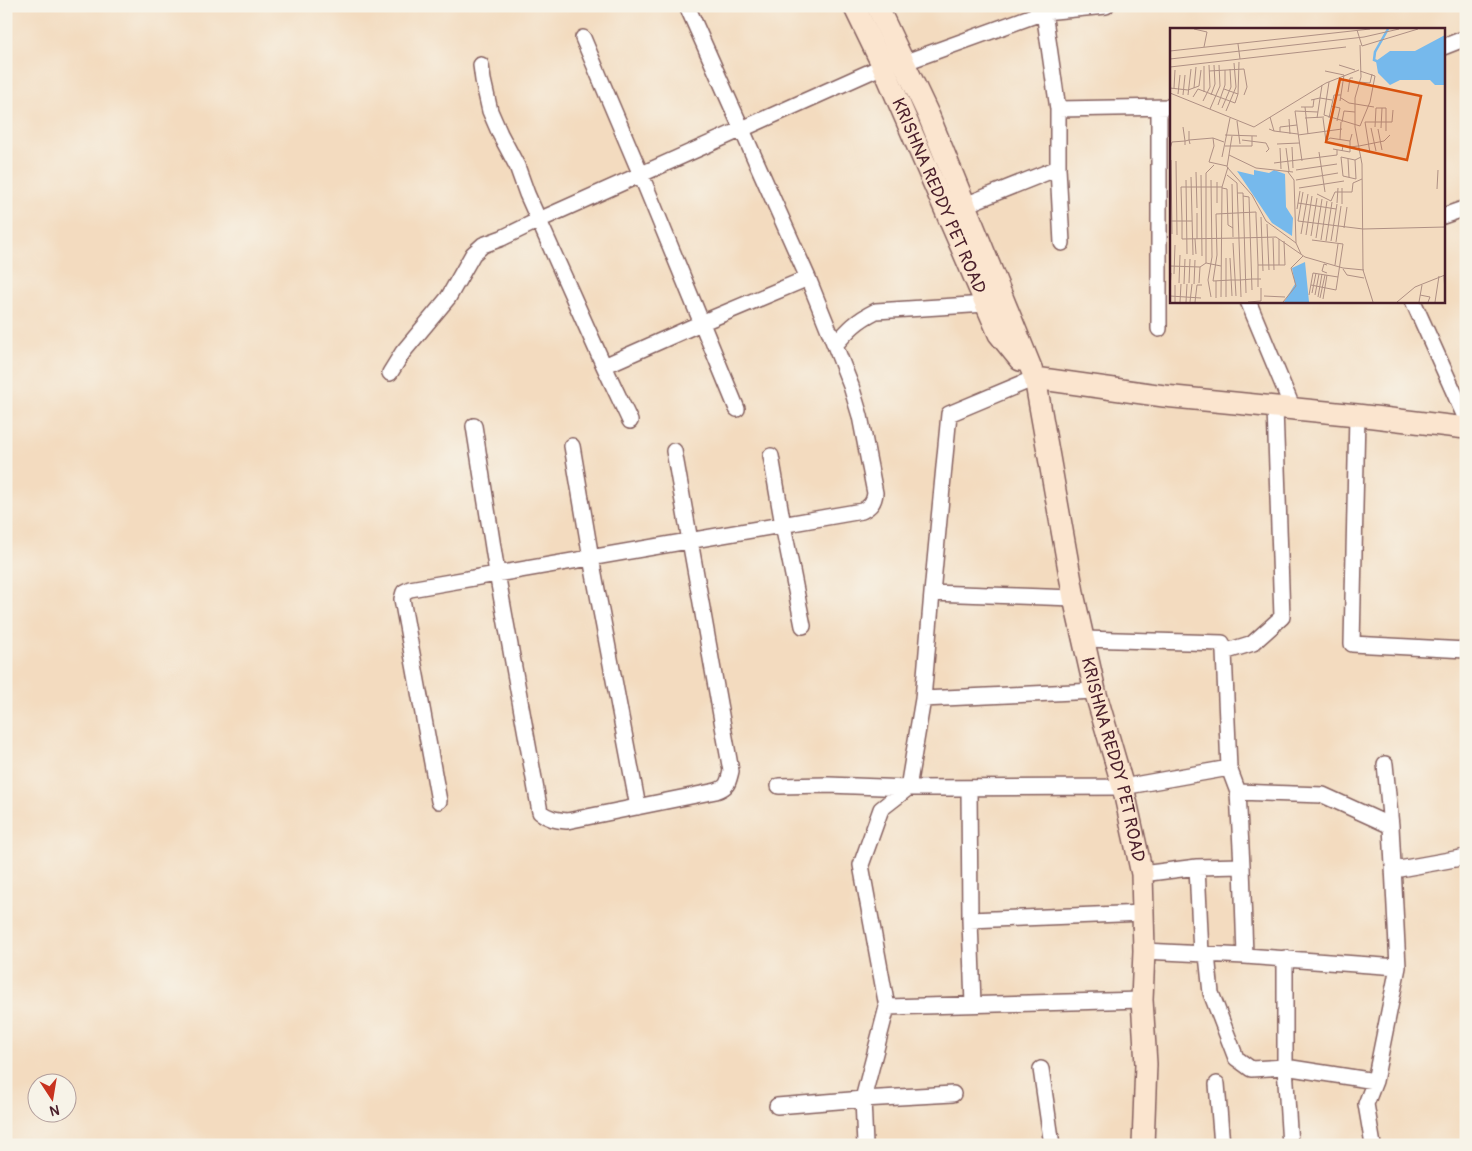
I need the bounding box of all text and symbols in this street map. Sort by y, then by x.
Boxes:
inset map [1170,28,1444,302]
street label: KRISHNA REDDY PET ROAD [886,95,991,297]
street label: KRISHNA REDDY PET ROAD [1076,655,1150,864]
north arrow [28,1074,78,1124]
text: N [48,1101,61,1120]

